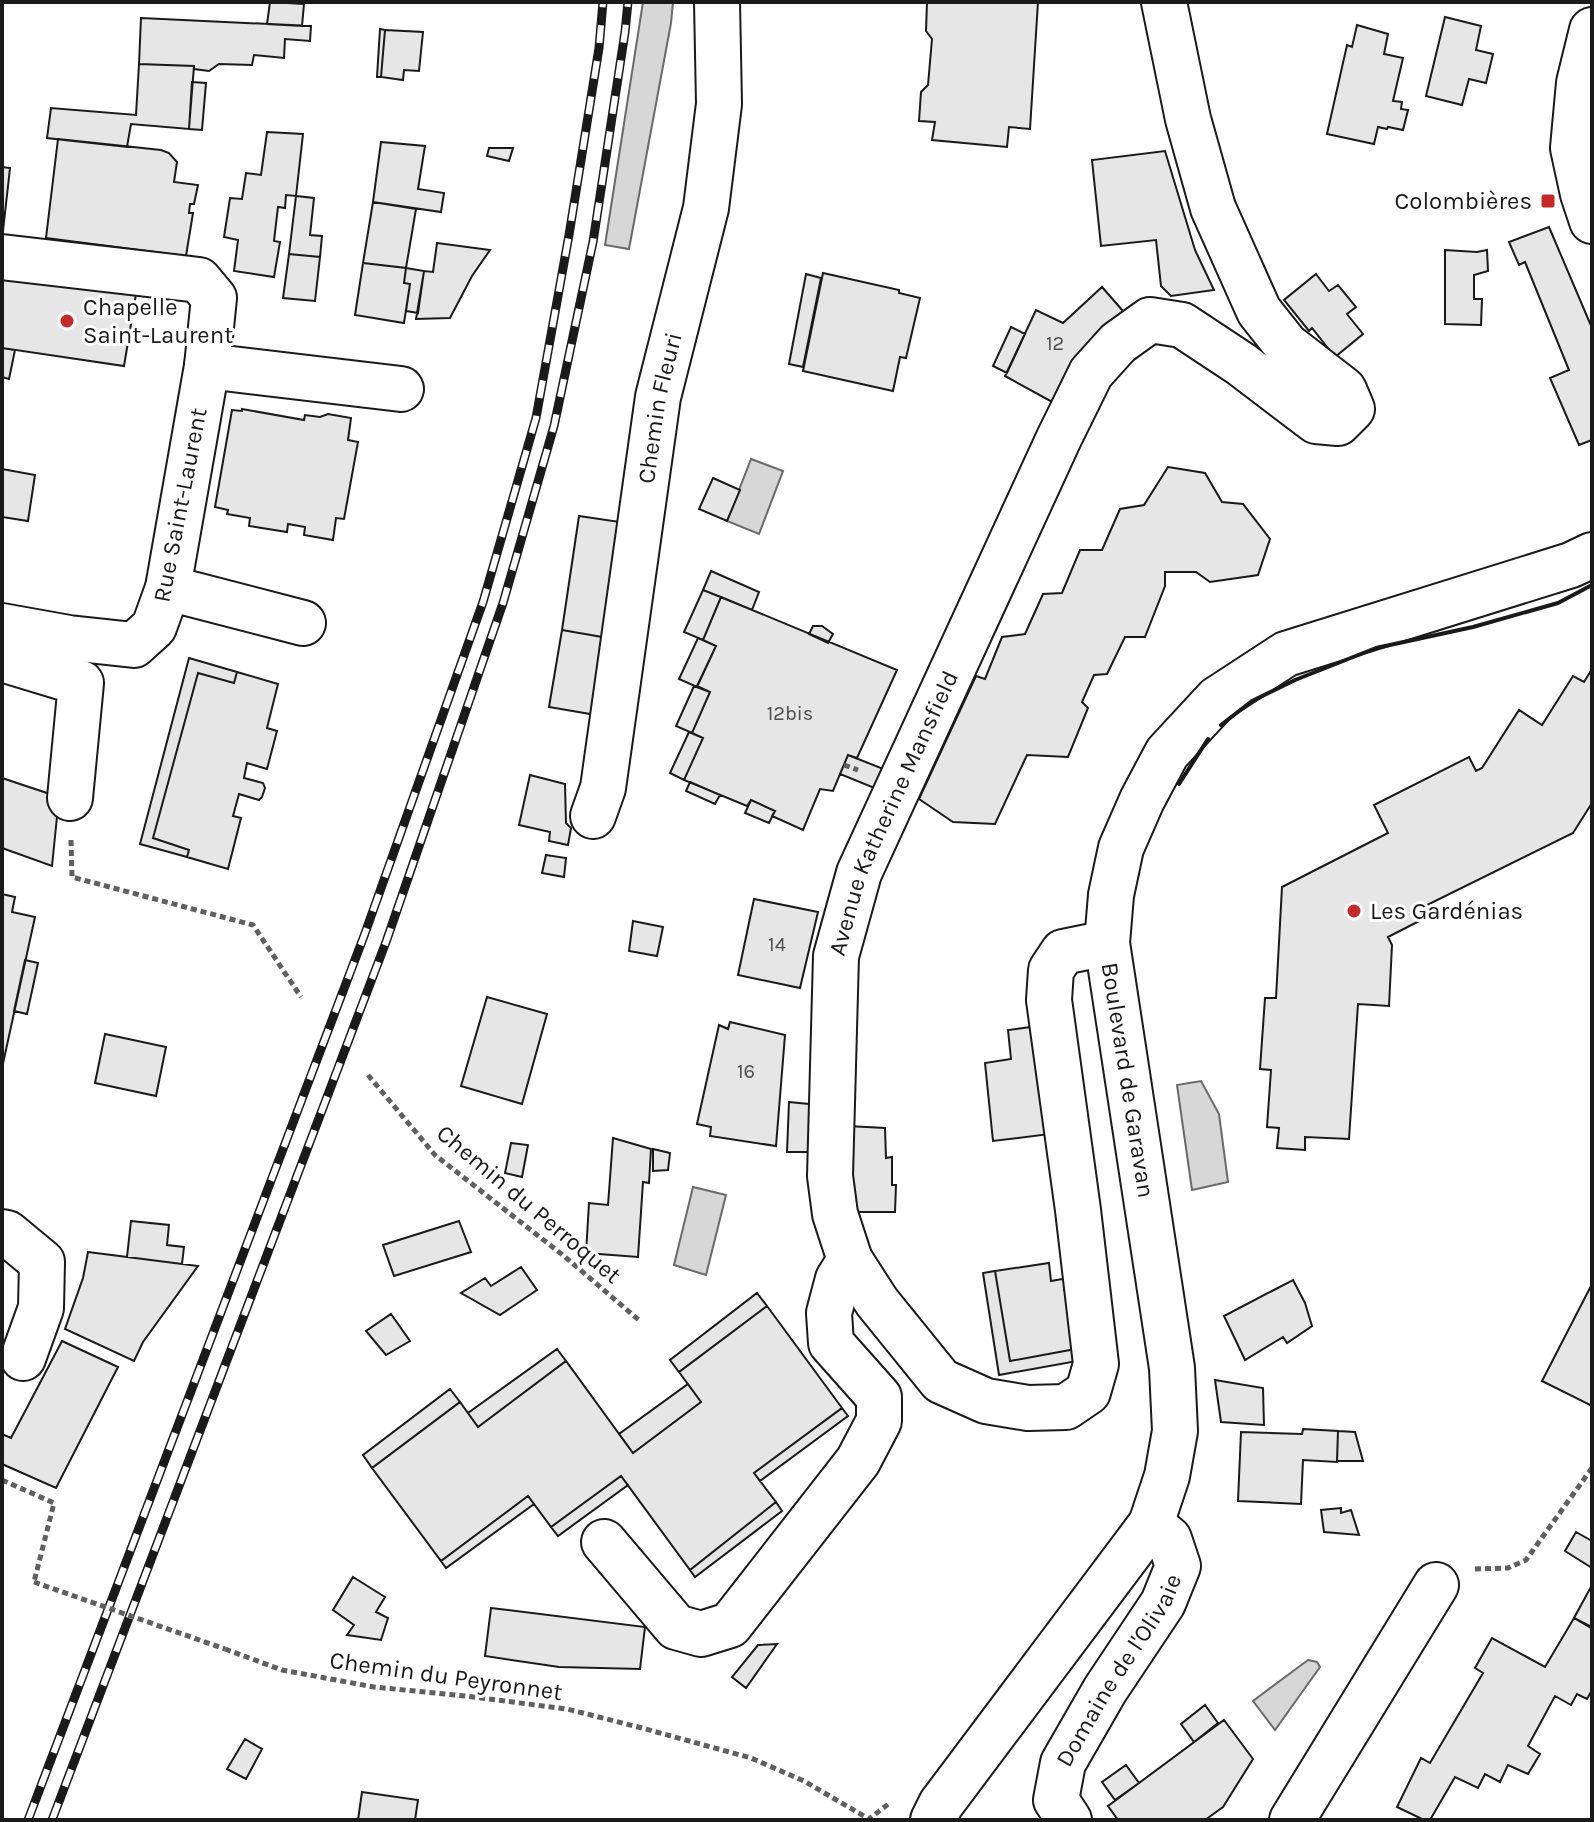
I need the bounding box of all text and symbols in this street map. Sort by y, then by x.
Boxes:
place label: Colombières [1395,187,1532,215]
marker: Colombières [1539,192,1557,210]
place label: Chapelle Saint-Laurent [83,293,233,349]
marker: Chapelle Saint-Laurent [58,312,76,330]
street label: Chemin Fleuri [632,329,688,485]
house number: 12 [1046,332,1064,355]
street label: Rue Saint-Laurent [147,405,213,605]
street label: Avenue Katherine Mansfield [823,666,964,958]
house number: 12bis [767,702,813,725]
place label: Les Gardénias [1370,897,1523,925]
marker: Les Gardénias [1345,902,1363,920]
house number: 14 [768,933,786,956]
street label: Boulevard de Garavan [1096,960,1160,1200]
house number: 16 [737,1060,755,1083]
street label: Chemin du Perroquet [431,1119,627,1289]
street label: Domaine de l'Olivaie [1050,1570,1187,1772]
street label: Chemin du Peyronnet [328,1646,564,1706]

